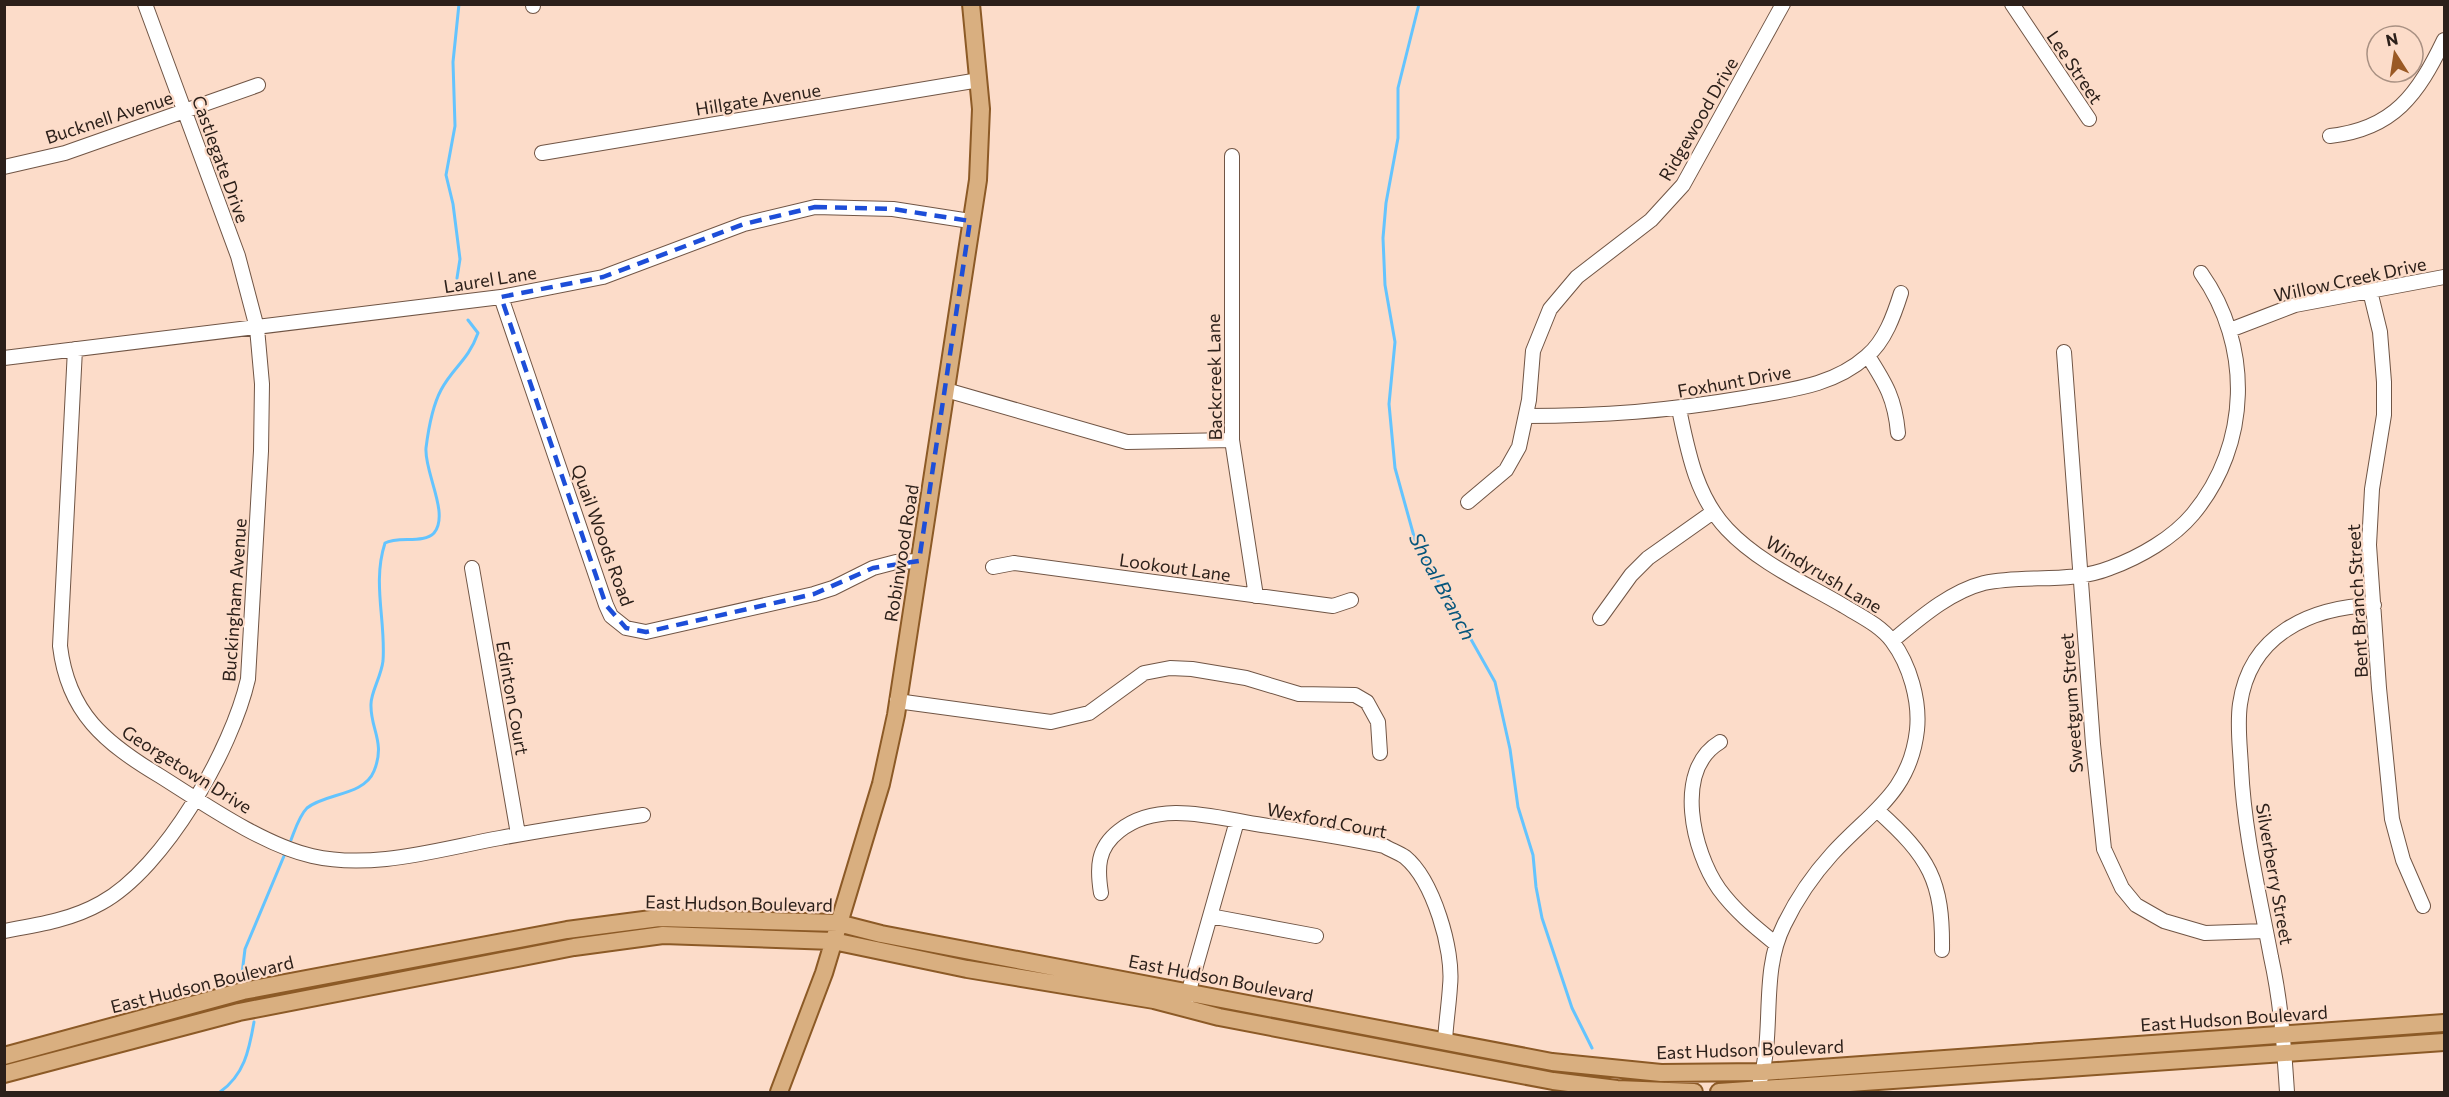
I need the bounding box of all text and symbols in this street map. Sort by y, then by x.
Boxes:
north arrow [2365,24,2425,84]
street label: Lee Street [2042,26,2108,108]
text: N [2384,28,2400,49]
street label: Ridgewood Drive [1654,53,1742,185]
street label: Hillgate Avenue [694,78,822,120]
street label: Bucknell Avenue [42,86,176,148]
street label: Castlegate Drive [188,92,254,226]
street label: Willow Creek Drive [2272,252,2428,306]
street label: Laurel Lane [442,261,538,297]
street label: Backcreek Lane [1202,313,1226,441]
street label: Foxhunt Drive [1676,360,1792,402]
street label: Quail Woods Road [567,461,639,609]
street label: Robinwood Road [879,483,923,623]
street label: Buckingham Avenue [217,517,251,683]
street label: Bent Branch Street [2342,523,2372,679]
water label: Shoal Branch [1405,528,1481,644]
street label: Windyrush Lane [1762,531,1886,617]
street label: Lookout Lane [1118,548,1232,586]
street label: Sweetgum Street [2055,632,2087,774]
street label: Edinton Court [492,639,534,757]
street label: Georgetown Drive [118,720,256,818]
street label: Wexford Court [1265,798,1389,842]
street label: Silverberry Street [2252,801,2298,947]
street label: East Hudson Boulevard [645,890,833,916]
street label: East Hudson Boulevard [1127,949,1315,1007]
street label: East Hudson Boulevard [108,951,296,1017]
street label: East Hudson Boulevard [2140,1000,2328,1036]
street label: East Hudson Boulevard [1656,1035,1844,1063]

